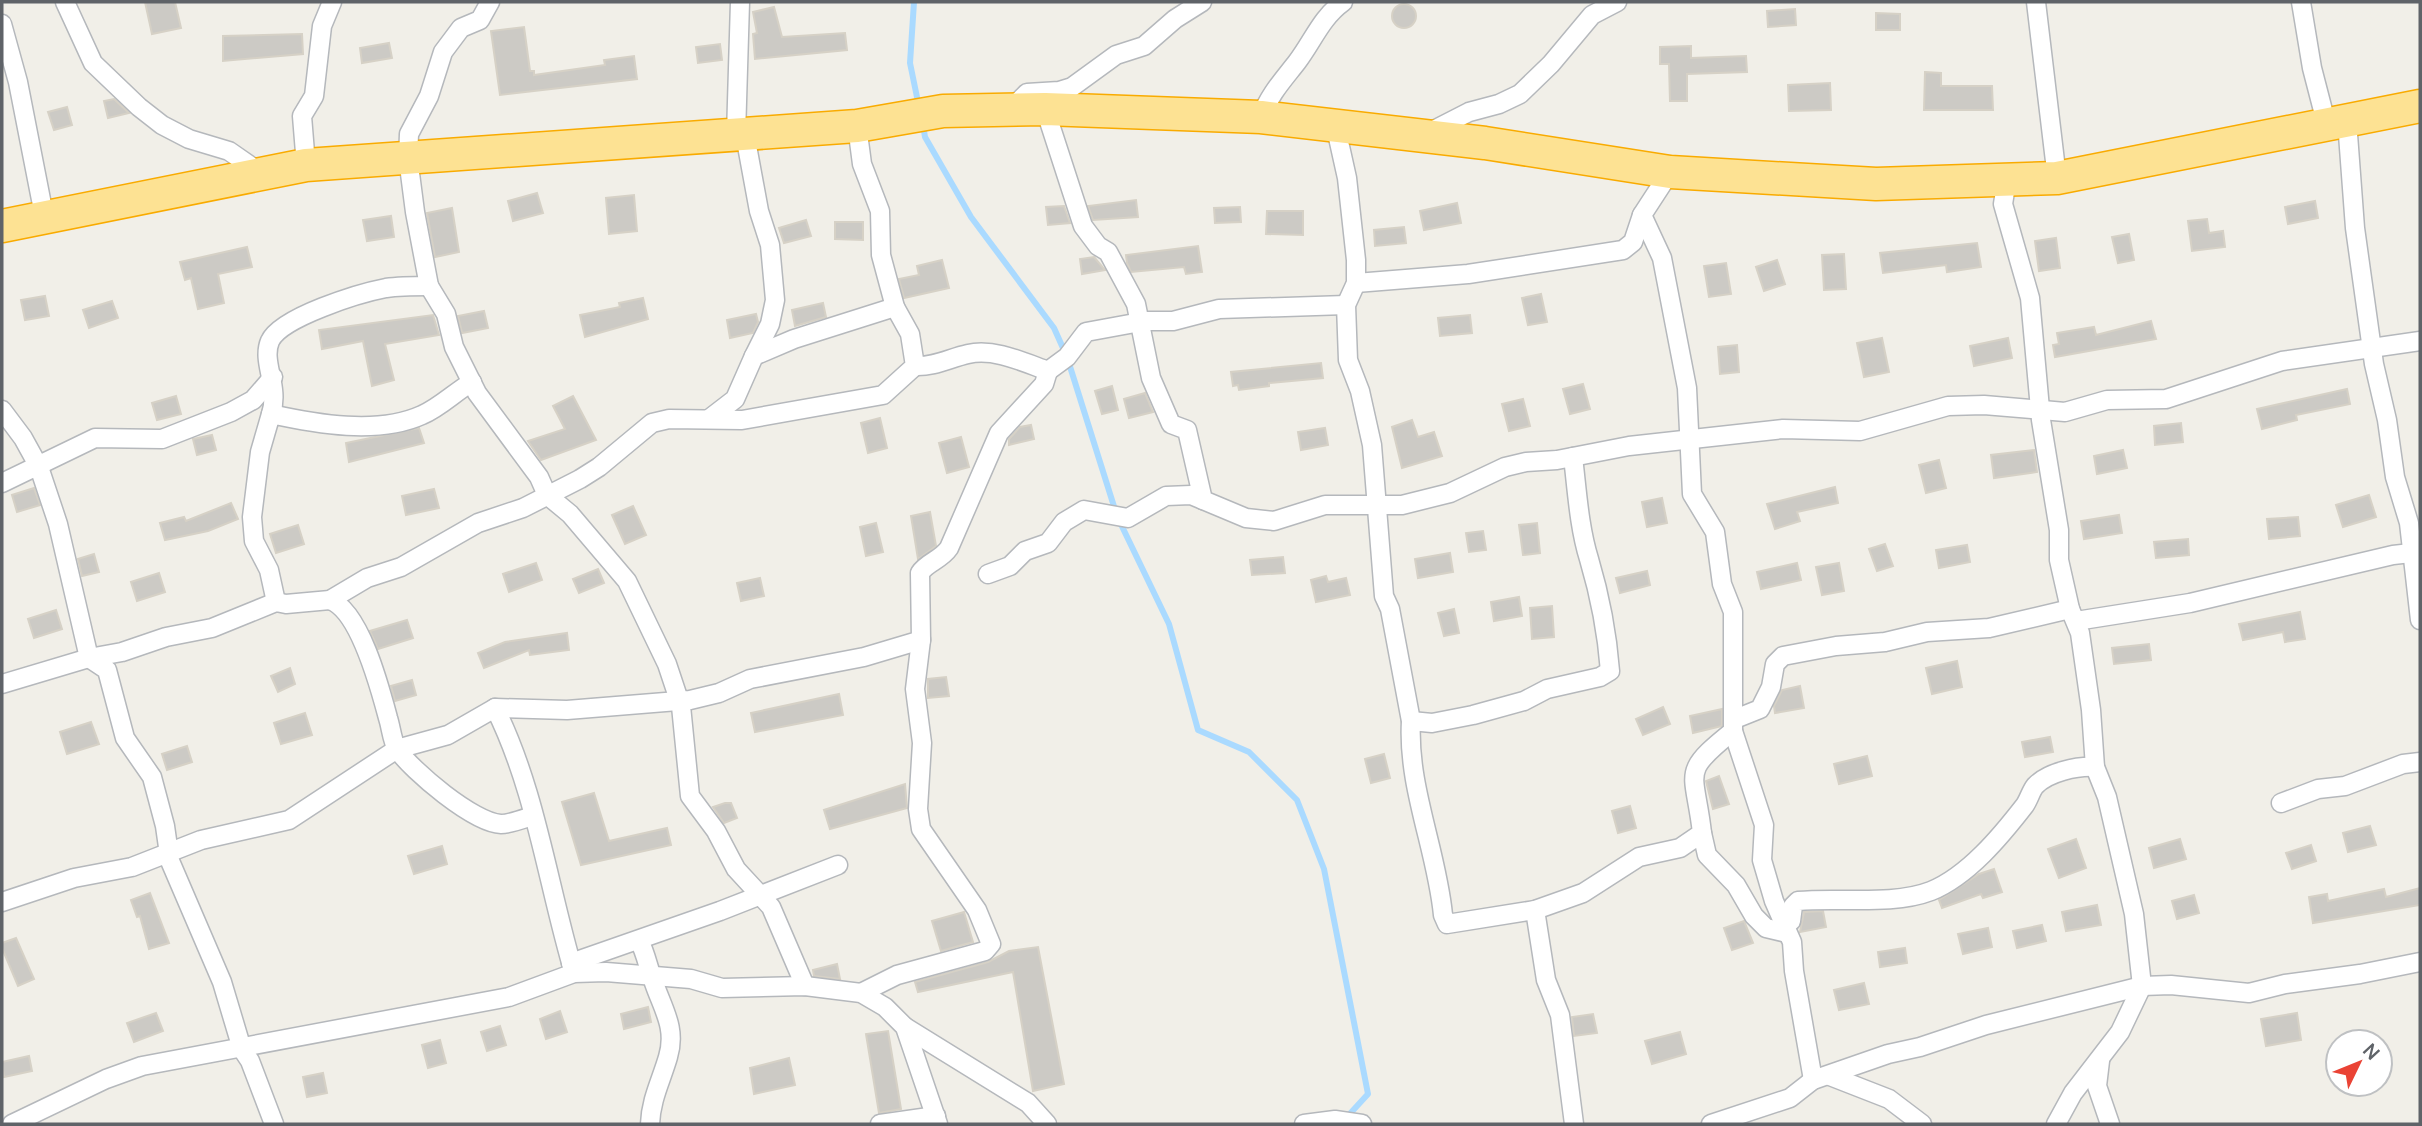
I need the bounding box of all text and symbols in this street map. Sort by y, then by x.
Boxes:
north arrow [2324,1028,2394,1098]
text: N [2357,1038,2386,1065]

